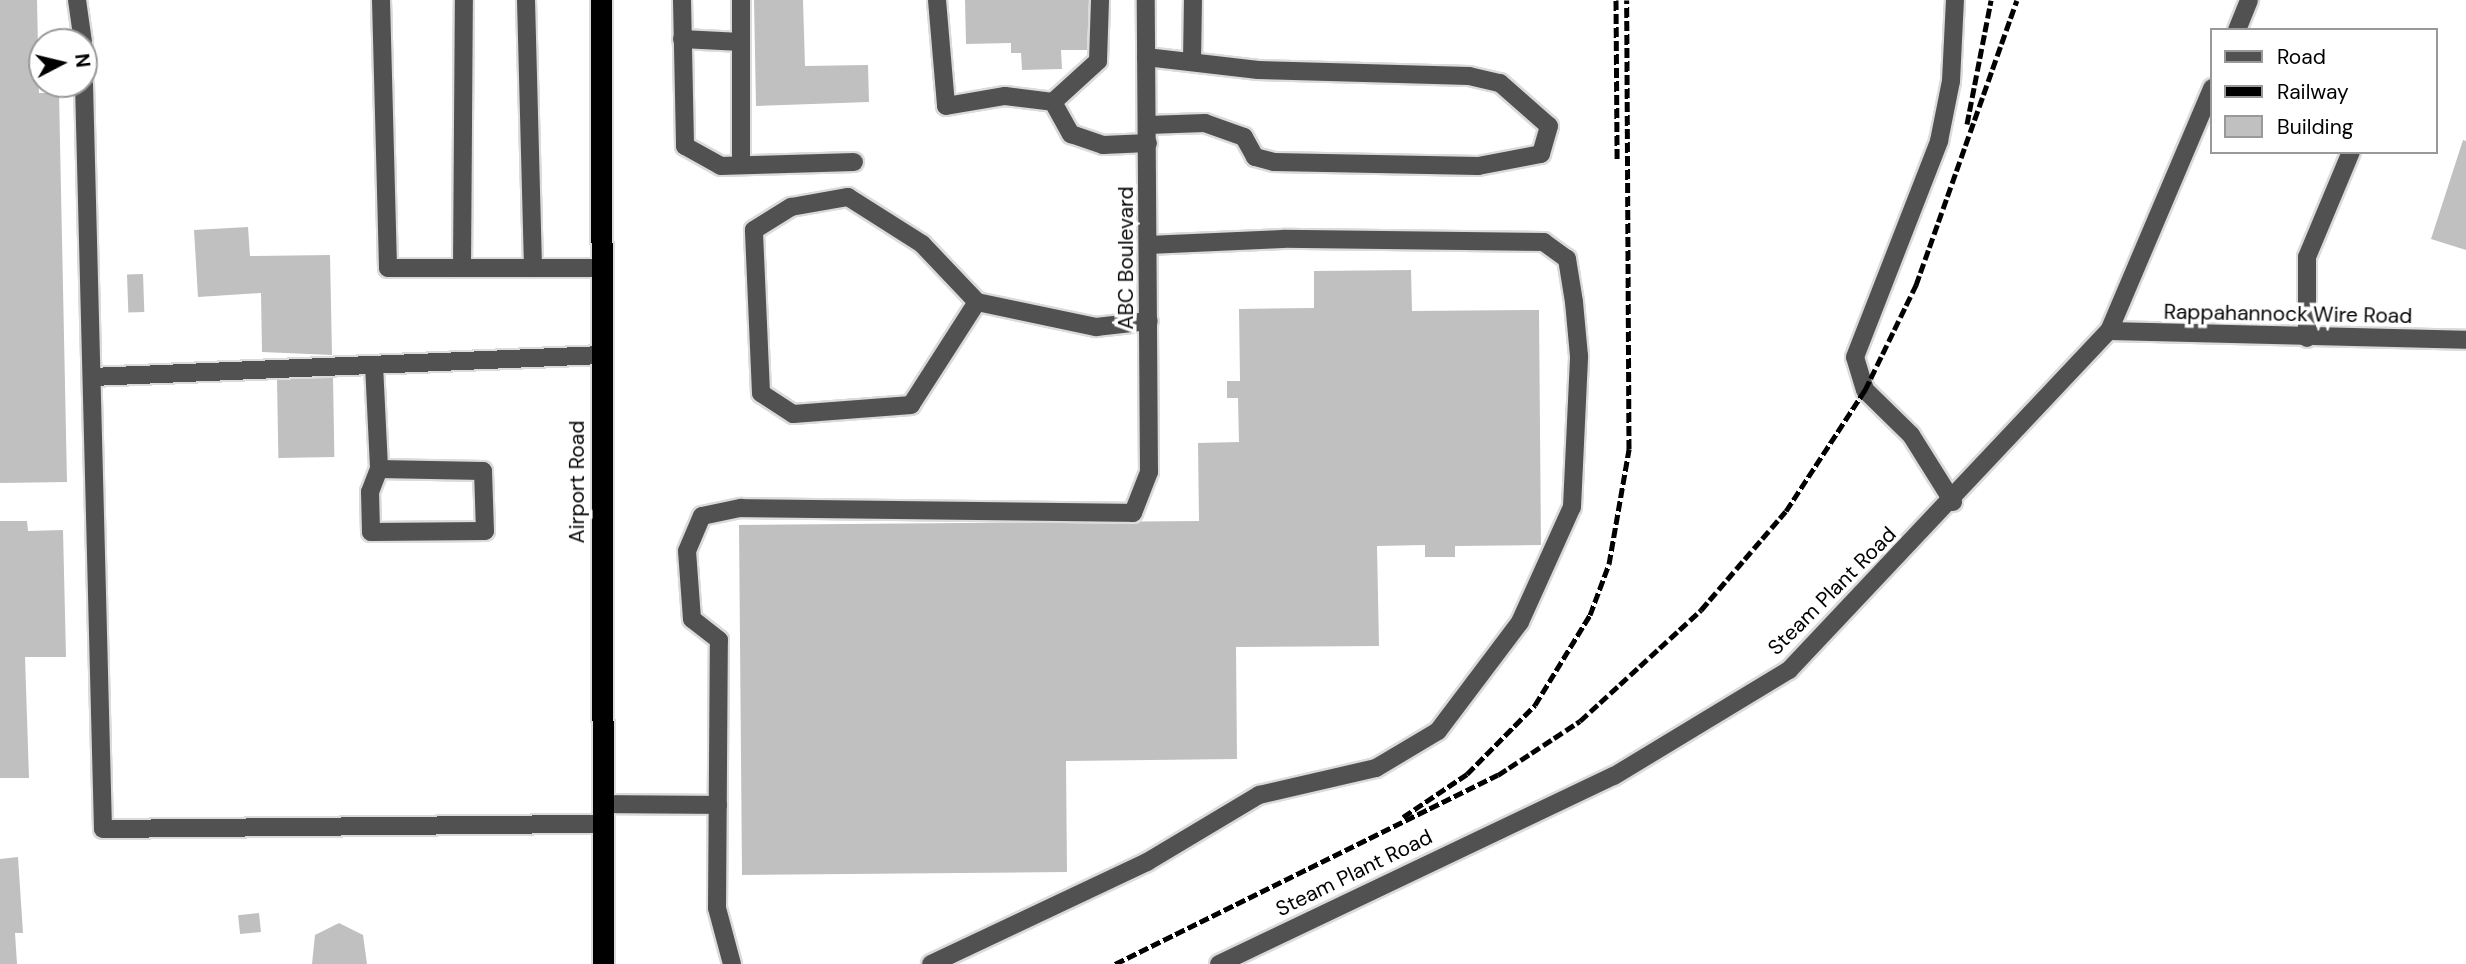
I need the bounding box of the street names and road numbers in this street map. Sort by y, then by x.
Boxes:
street label: ABC Boulevard [1113,186,1139,330]
street label: Rappahannock Wire Road [2163,299,2413,329]
street label: Airport Road [564,421,590,543]
street label: Steam Plant Road [1763,522,1901,660]
street label: Steam Plant Road [1272,824,1436,922]

